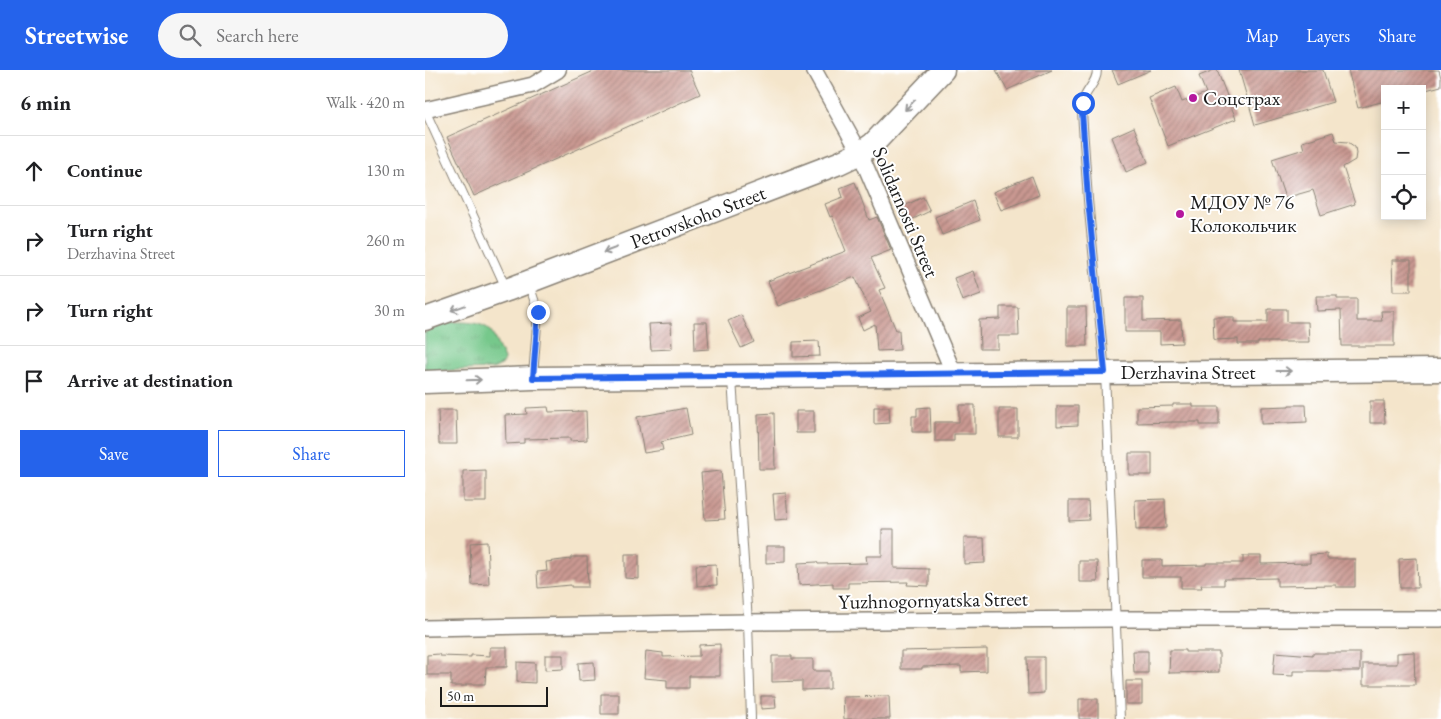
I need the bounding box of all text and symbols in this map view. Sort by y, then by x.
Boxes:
search box [158,13,508,58]
text: Streetwise [25,20,128,51]
icon: search [176,21,204,49]
text: Search here [216,23,299,48]
text: Map [1246,24,1278,47]
text: Layers [1306,24,1350,47]
text: Share [1378,24,1416,47]
place label: Соцстрах [1203,85,1281,111]
map controls [1381,85,1426,220]
button: + [1381,85,1426,130]
text: 6 min [20,89,71,116]
text: Walk · 420 m [326,92,405,113]
route start [1072,92,1095,115]
marker: Соцстрах [1187,92,1199,104]
one-way arrow [904,99,916,112]
button: − [1381,130,1426,175]
street label: Solidarnosti Street [867,143,945,282]
icon: ahead [20,157,48,185]
text: Continue [67,158,142,183]
text: 130 m [366,160,405,181]
button: locate [1381,175,1426,220]
street label: Petrovskoho Street [627,179,770,255]
place label: МДОУ № 76 Колокольчик [1190,189,1297,238]
marker: МДОУ № 76 Колокольчик [1174,208,1186,220]
text: Turn right [67,218,153,243]
icon: right [20,227,48,255]
text: 260 m [366,230,405,251]
text: Derzhavina Street [67,243,175,264]
one-way arrow [603,246,618,255]
icon: right [20,297,48,325]
text: Turn right [67,298,153,323]
text: 30 m [374,300,405,321]
route end [527,301,550,324]
one-way arrow [450,303,466,313]
street label: Derzhavina Street [1120,359,1256,385]
one-way arrow [1275,366,1291,376]
icon: arrive [20,367,48,395]
text: Arrive at destination [67,368,233,393]
one-way arrow [465,375,481,385]
button: Save [20,430,208,477]
button: Share [218,430,405,477]
street label: Yuzhnogornyatska Street [838,585,1029,615]
scale bar [440,684,547,707]
text: 50 m [447,687,474,705]

